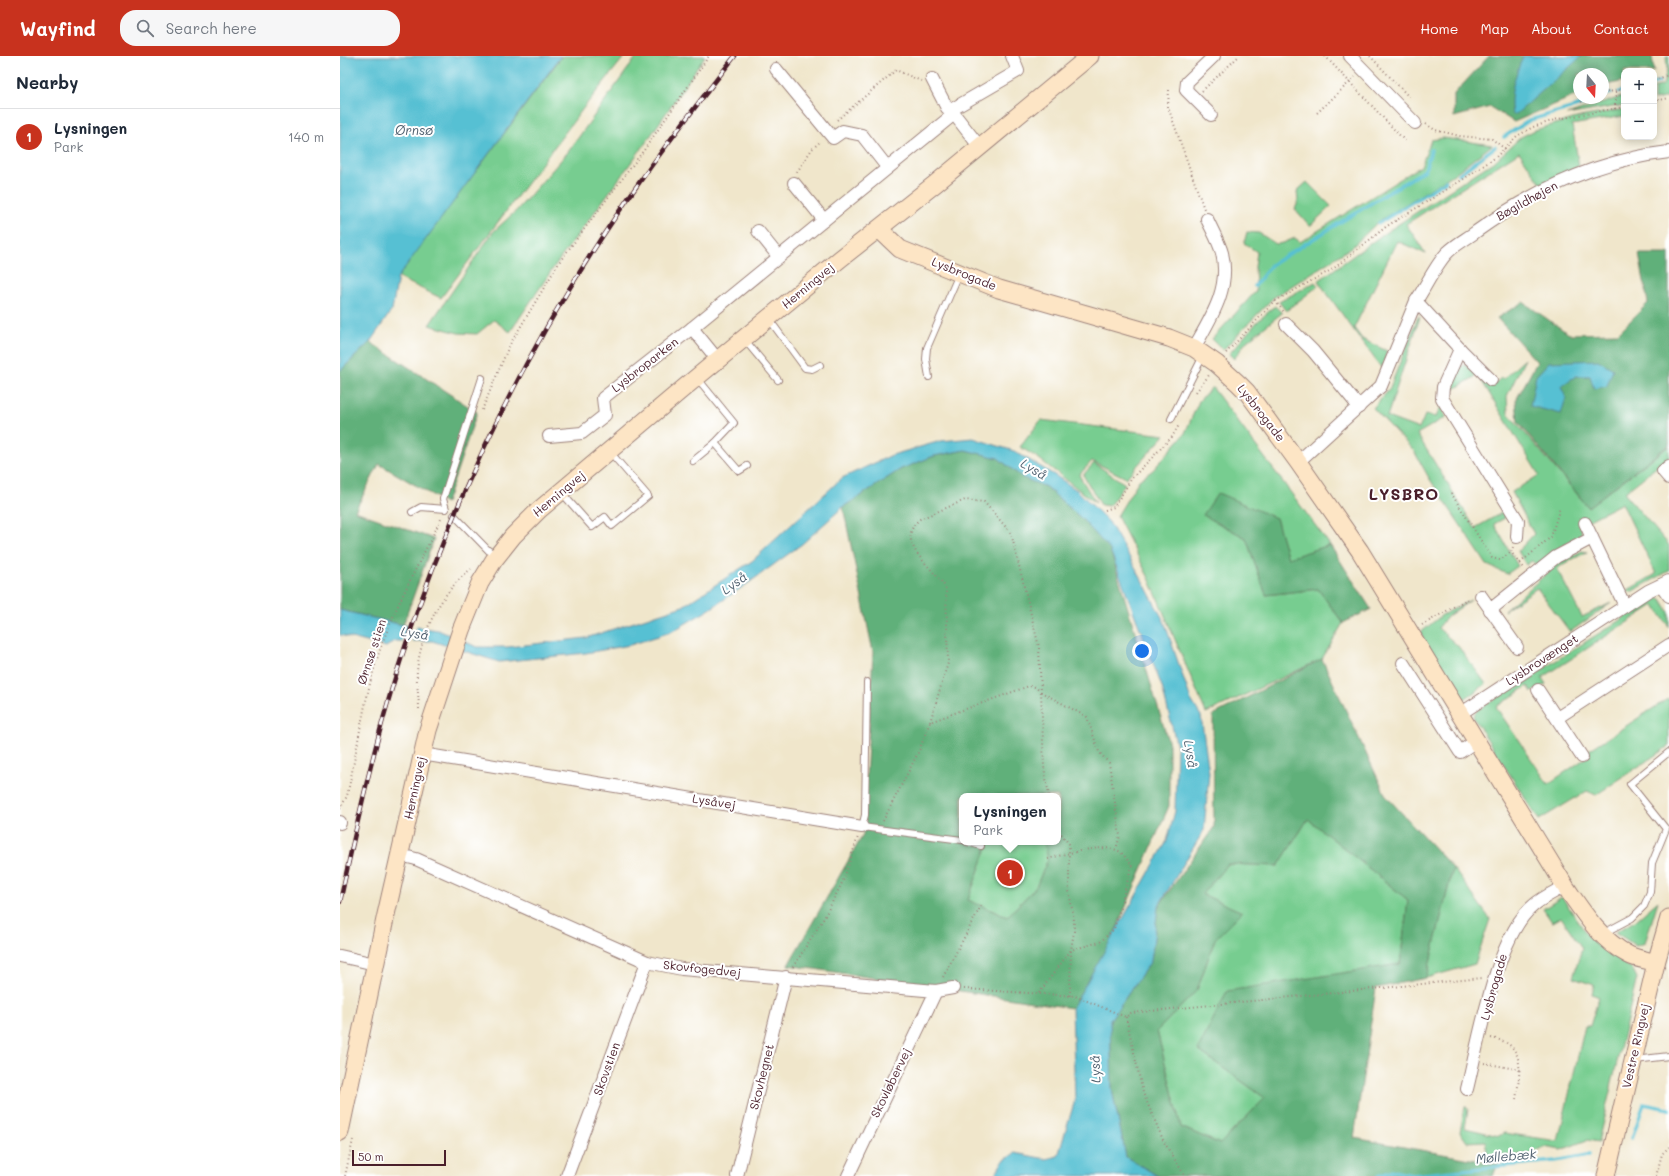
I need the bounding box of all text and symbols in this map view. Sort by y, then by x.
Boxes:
search box [120,10,400,46]
text: Wayfind [20,16,96,41]
icon: search [134,17,156,39]
text: Search here [166,18,257,38]
text: Home [1420,19,1458,38]
text: Map [1480,19,1509,38]
text: About [1531,19,1572,38]
text: Contact [1594,19,1649,38]
north arrow [1573,68,1609,104]
map controls [1621,68,1657,140]
button: + [1621,68,1657,104]
text: Nearby [16,71,78,93]
button: − [1621,104,1657,140]
text: Lysningen [54,118,127,138]
water label: Ørnsø [395,121,433,138]
text: 1 [26,128,32,145]
text: 140 m [288,128,324,145]
text: Park [54,138,83,155]
street label: Bøgildhøjen [1493,177,1560,224]
street label: Lysbrogade [930,253,999,293]
street label: Herningvej [778,259,837,312]
street label: Lysbroparken [608,333,681,395]
street label: Lysbrogade [1234,380,1289,444]
water label: Lyså [1018,454,1051,483]
street label: Herningvej [529,467,588,520]
district label: LYSBRO [1369,483,1439,504]
water label: Lyså [717,567,750,598]
street label: Ørnsø stien [353,617,389,686]
water label: Lyså [400,622,430,643]
street label: Lysbrovænget [1502,630,1581,689]
your location [1132,641,1152,661]
water label: Lyså [1181,739,1202,769]
street label: Herningvej [400,755,428,821]
street label: Lysåvej [691,790,737,812]
popup [959,793,1061,845]
text: Lysningen [973,801,1047,821]
text: Park [973,821,1003,838]
pin: 1 [997,858,1023,888]
street label: Lysbrogade [1476,952,1510,1022]
street label: Skovfogedvej [662,956,742,980]
street label: Vestre Ringvej [1618,1002,1653,1090]
street label: Skovstien [589,1040,623,1097]
street label: Skovhegnet [745,1042,777,1111]
street label: Skovløbervej [866,1045,914,1120]
water label: Lyså [1086,1055,1103,1083]
water label: Møllebæk [1475,1144,1538,1167]
scale bar [352,1148,446,1167]
text: 50 m [358,1149,384,1164]

